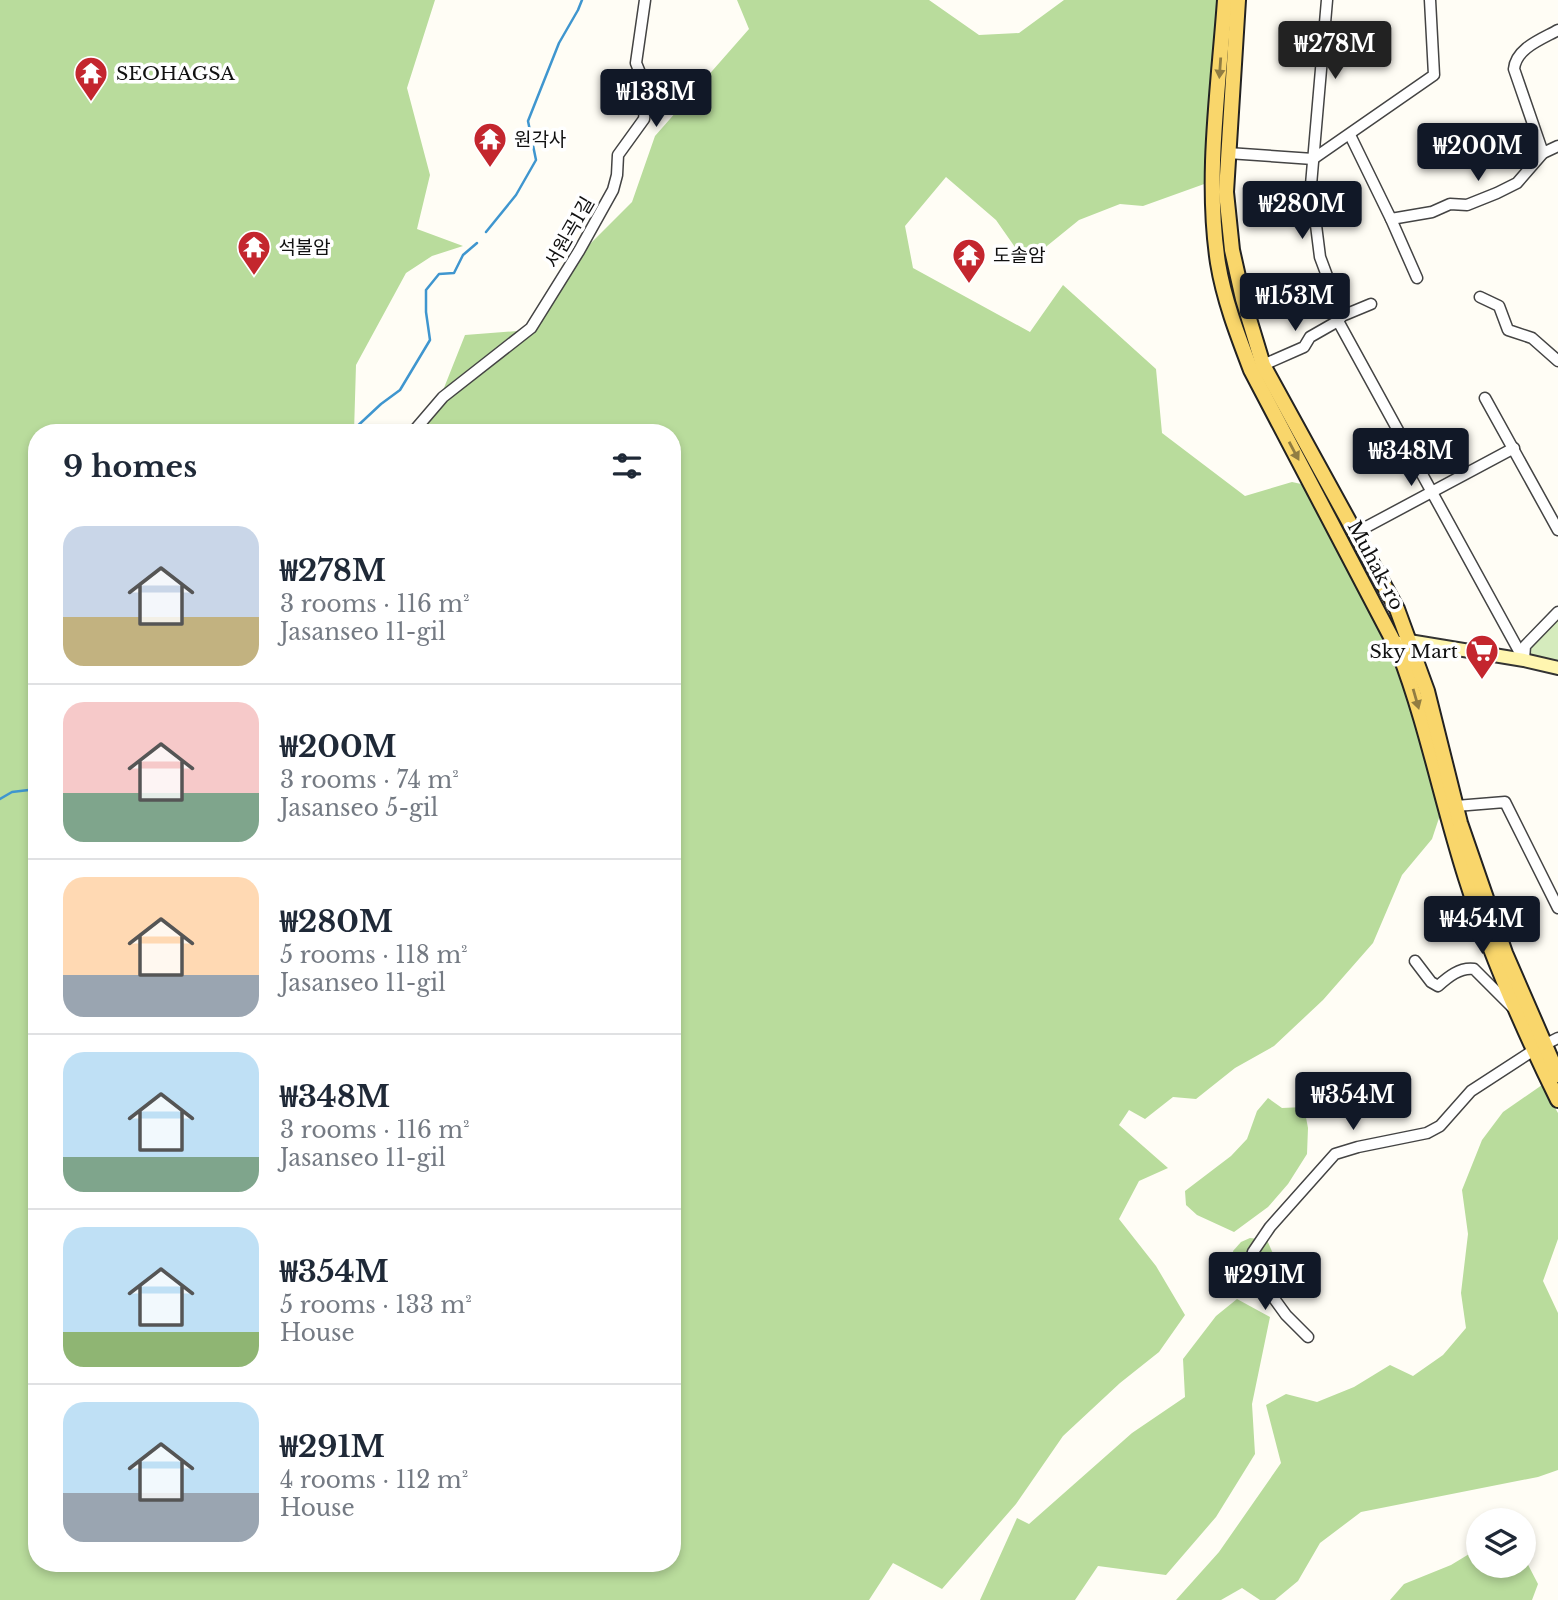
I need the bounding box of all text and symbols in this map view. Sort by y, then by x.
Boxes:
pin: ₩278M [1286,22,1384,81]
text: ₩278M [1294,30,1376,58]
temple icon: SEOHAGSA [72,54,110,103]
one-way arrow [1214,57,1225,79]
place label: SEOHAGSA [116,62,235,85]
pin: ₩138M [607,69,705,129]
text: ₩138M [616,78,696,106]
temple icon: 원각사 [471,120,509,169]
pin: ₩200M [1429,124,1527,183]
place label: 원각사 [514,128,566,151]
text: ₩200M [1433,132,1523,160]
pin: ₩280M [1253,182,1351,241]
text: ₩280M [1259,190,1345,218]
street label: 서원곡1길 [540,193,599,272]
temple icon: 석불암 [235,228,273,277]
place label: 석불암 [278,236,331,259]
temple icon: 도솔암 [950,236,988,285]
place label: 도솔암 [993,244,1046,267]
pin: ₩153M [1246,274,1344,333]
text: ₩153M [1256,282,1334,310]
pin: ₩348M [1362,428,1460,488]
text: ₩348M [1369,437,1453,465]
one-way arrow [1288,441,1300,461]
icon: filters [608,447,646,485]
text: 9 homes [63,448,197,485]
street label: Muhak-ro [1342,517,1409,614]
text: ₩278M [280,552,386,589]
icon: home [119,554,203,638]
text: 3 rooms · 116 m² [280,590,470,618]
text: Jasanseo 11-gil [280,618,446,646]
supermarket icon: Sky Mart [1463,632,1501,681]
place label: Sky Mart [1370,640,1459,663]
one-way arrow [1411,688,1421,709]
text: ₩200M [280,728,397,765]
icon: home [119,730,203,814]
text: 3 rooms · 74 m² [280,766,459,794]
text: Jasanseo 5-gil [280,794,438,822]
pin: ₩454M [1433,897,1531,956]
text: ₩280M [280,903,393,940]
icon: home [119,905,203,989]
text: ₩454M [1440,905,1524,933]
text: 5 rooms · 118 m² [280,941,468,969]
text: Jasanseo 11-gil [280,969,446,997]
pin: ₩354M [1304,1072,1402,1132]
text: ₩348M [280,1078,390,1115]
icon: home [119,1080,203,1164]
text: ₩354M [1311,1081,1395,1109]
text: 3 rooms · 116 m² [280,1116,470,1144]
text: Jasanseo 11-gil [280,1144,446,1172]
pin: ₩291M [1216,1252,1314,1312]
text: ₩354M [280,1253,389,1290]
icon: home [119,1255,203,1339]
text: ₩291M [1225,1261,1305,1289]
text: 5 rooms · 133 m² [280,1291,472,1319]
text: House [280,1319,355,1347]
text: ₩291M [280,1428,385,1465]
icon: home [119,1430,203,1514]
text: 4 rooms · 112 m² [280,1466,468,1494]
text: House [280,1494,355,1522]
map controls [1466,1508,1536,1578]
button: layers [1466,1508,1536,1578]

